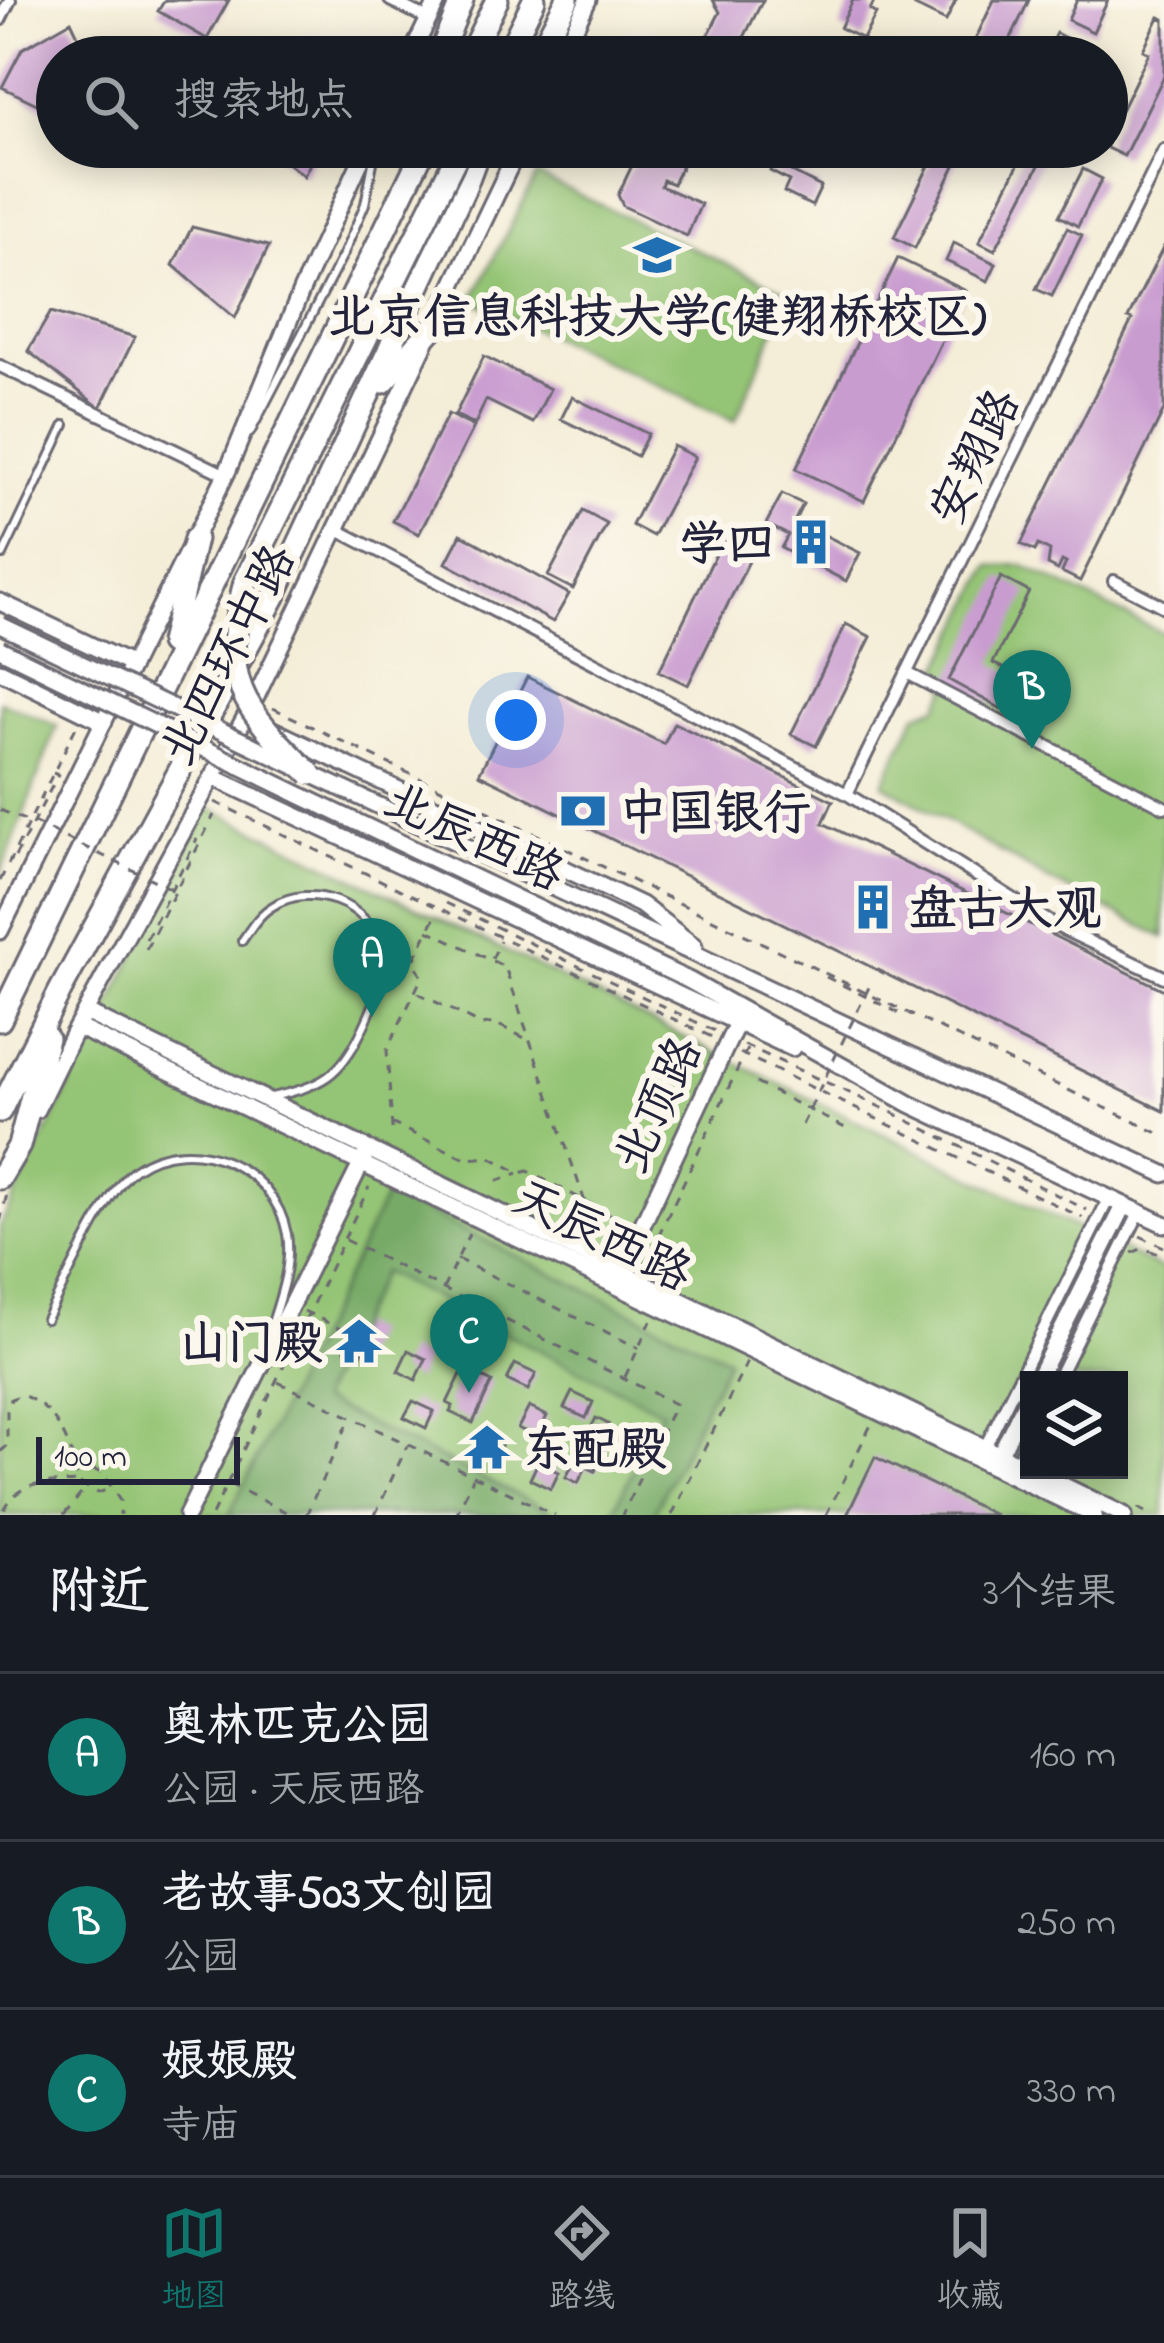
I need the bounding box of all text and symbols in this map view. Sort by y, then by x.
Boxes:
search box [36,36,1128,168]
icon: search [78,69,144,135]
text: 搜索地点 [174,70,354,136]
school or university icon: 北京信息科技大学(健翔桥校区) [632,230,682,280]
place label: 北京信息科技大学(健翔桥校区) [328,285,986,355]
street label: 安翔路 [914,378,1041,538]
place label: 学四 [679,512,775,582]
building icon: 学四 [786,517,836,567]
street label: 北四环中路 [145,533,316,779]
pin: B [993,650,1071,749]
your location [486,690,546,750]
street label: 北辰西路 [371,767,575,912]
place label: 中国银行 [619,781,811,851]
bank icon: 中国银行 [558,786,608,836]
place label: 盘古大观 [909,877,1101,947]
building icon: 盘古大观 [848,882,898,932]
pin: A [333,918,411,1017]
street label: 北顶路 [598,1026,723,1186]
street label: 天辰西路 [499,1165,702,1312]
pin: C [430,1294,508,1393]
place label: 山门殿 [179,1311,323,1381]
temple icon: 山门殿 [334,1316,384,1366]
map controls [1020,1371,1128,1479]
button: layers [1020,1371,1128,1479]
place label: 东配殿 [523,1417,667,1487]
temple icon: 东配殿 [462,1422,512,1472]
scale bar [36,1431,240,1484]
text: 100 m [54,1434,127,1482]
text: 附近 [48,1557,150,1632]
text: 3个结果 [983,1566,1116,1623]
text: 奥林匹克公园 [162,1695,432,1761]
text: A [75,1728,99,1785]
text: 160 m [1030,1728,1116,1785]
text: 公园 · 天辰西路 [162,1763,424,1820]
text: 老故事503文创园 [162,1863,496,1929]
text: B [74,1896,100,1953]
text: 250 m [1017,1896,1116,1953]
text: 公园 [162,1931,240,1988]
text: 娘娘殿 [162,2031,297,2097]
text: C [76,2064,98,2121]
text: 330 m [1027,2064,1116,2121]
text: 寺庙 [162,2099,240,2156]
tab: 地图 [161,2200,227,2322]
tab: 路线 [549,2200,615,2322]
tab: 收藏 [937,2200,1003,2322]

